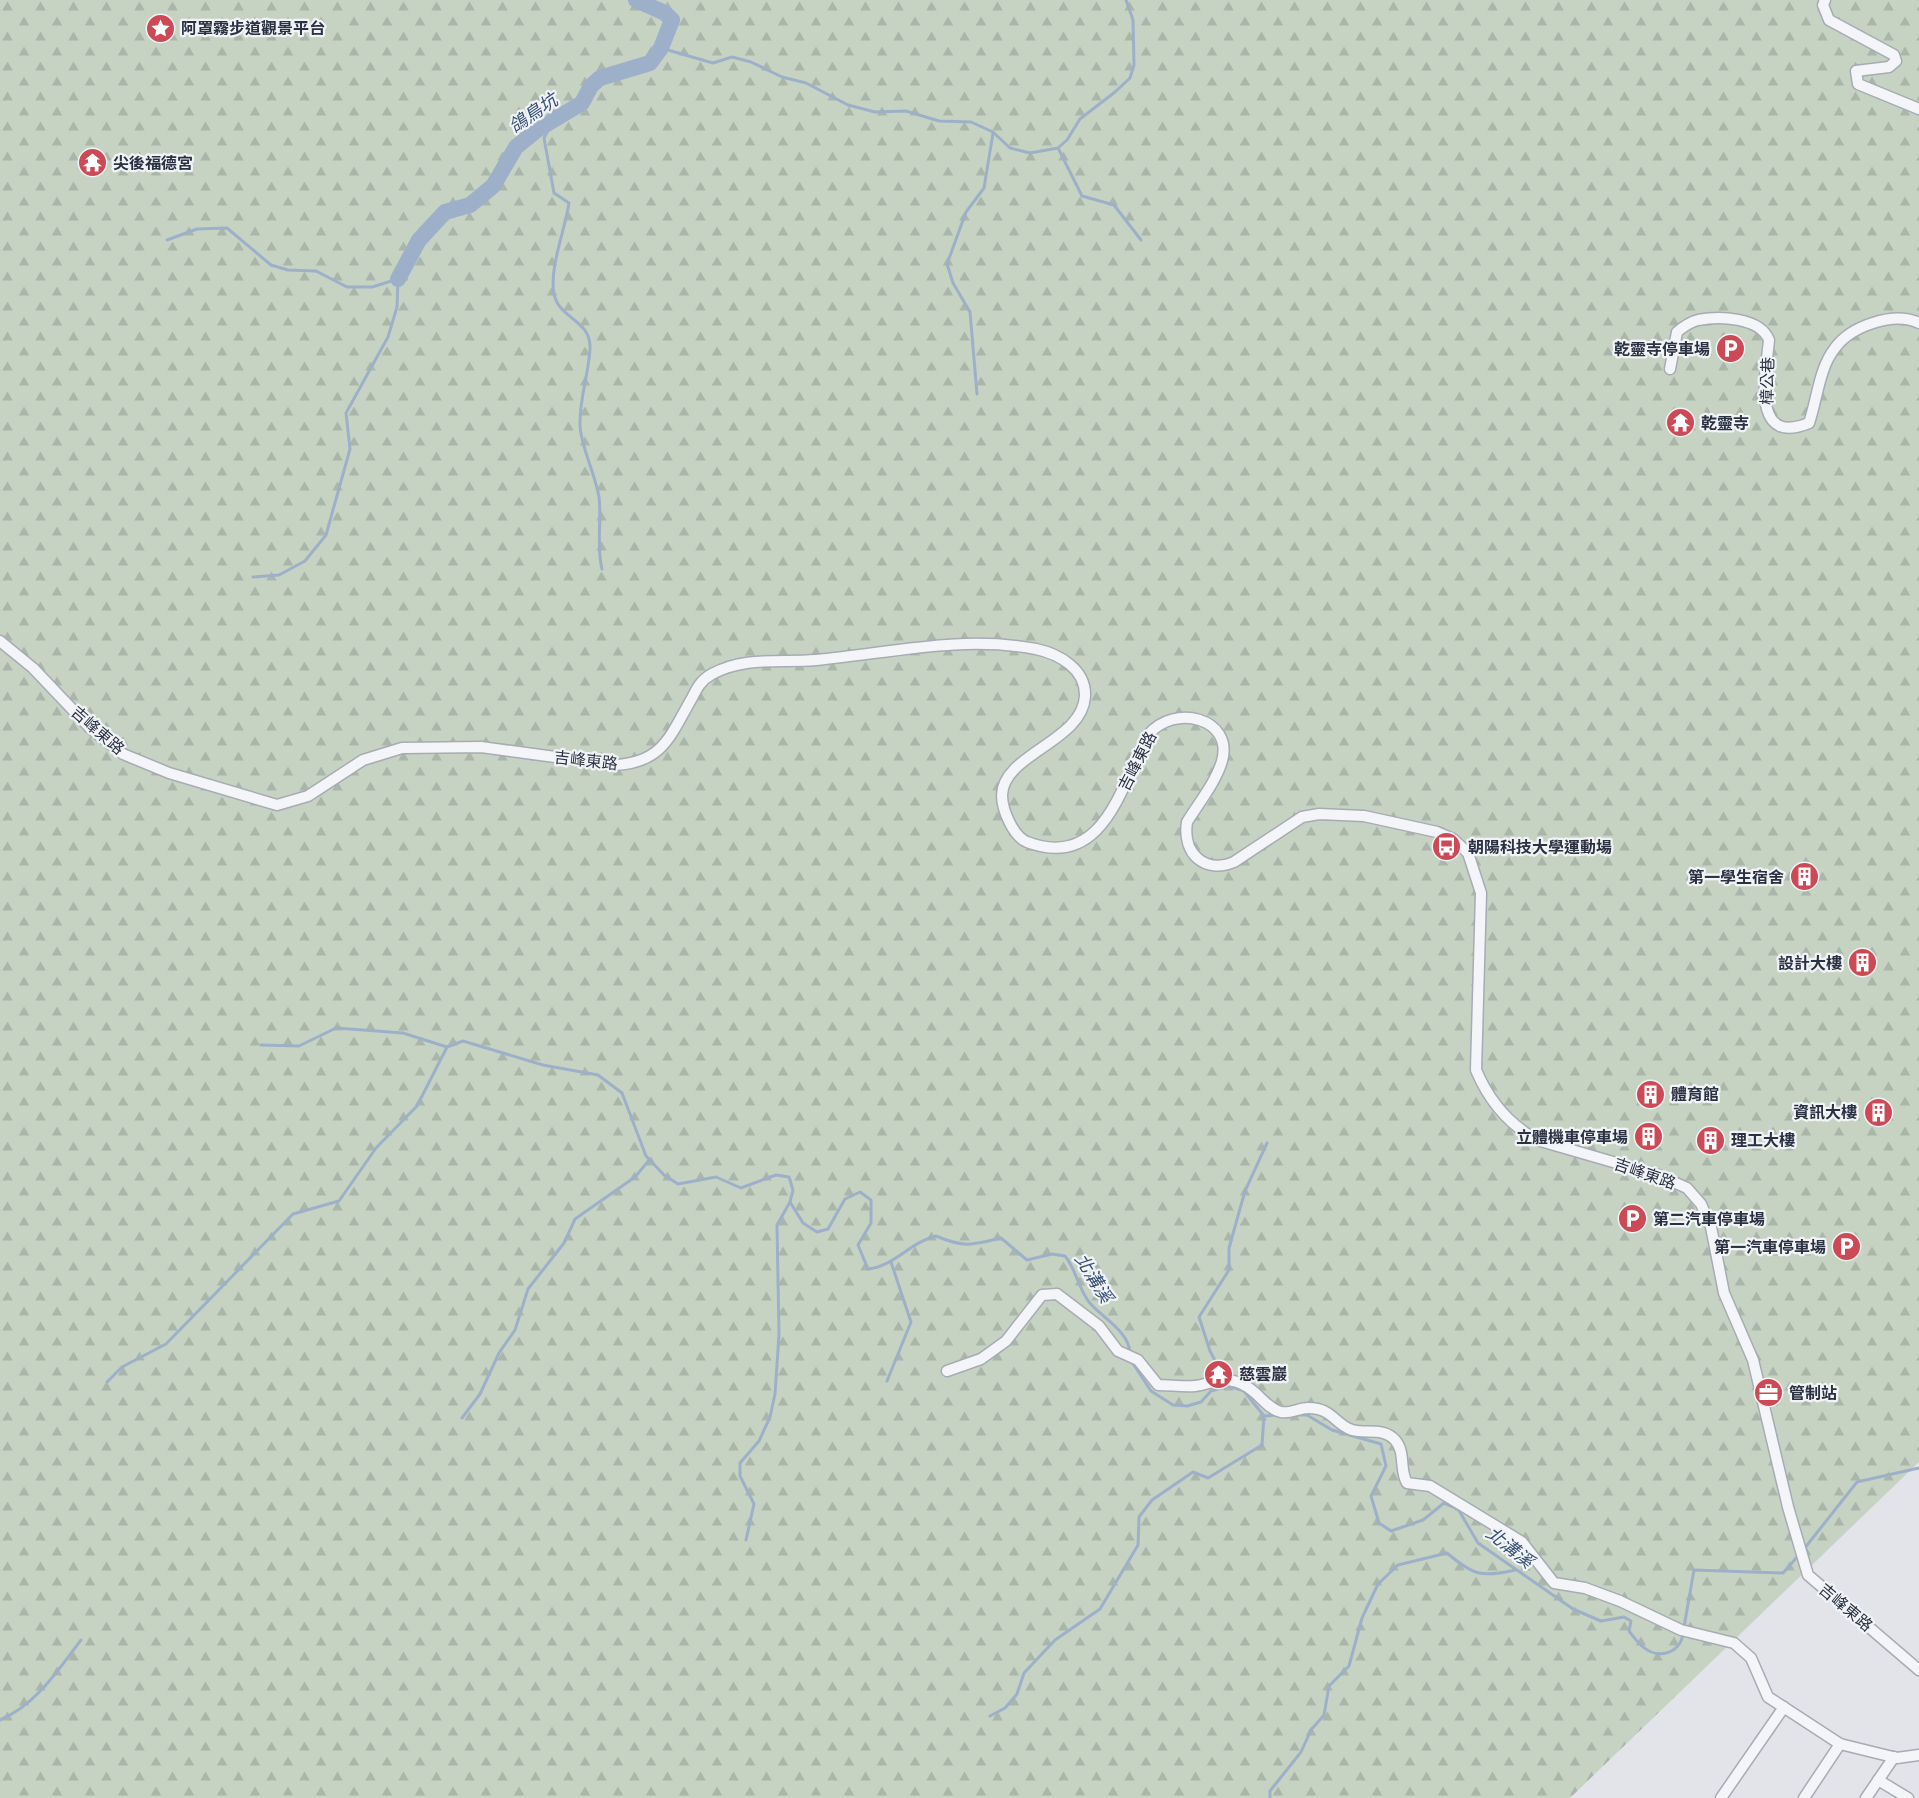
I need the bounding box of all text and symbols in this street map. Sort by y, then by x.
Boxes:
place icon: 阿罩霧步道觀景平台 [144,12,176,44]
place label: 阿罩霧步道觀景平台 [181,17,325,39]
water label: 鴿鳥坑 [504,86,565,138]
temple icon: 尖後福德宮 [76,147,108,179]
place label: 尖後福德宮 [113,152,193,174]
parking icon: 乾靈寺停車場 [1715,333,1747,365]
place label: 乾靈寺停車場 [1614,338,1710,360]
street label: 樟公巷 [1756,357,1778,405]
temple icon: 乾靈寺 [1664,407,1696,439]
place label: 乾靈寺 [1701,412,1749,434]
street label: 吉峰東路 [67,701,129,759]
street label: 吉峰東路 [1113,727,1161,795]
street label: 吉峰東路 [553,746,619,774]
bus stop icon: 朝陽科技大學運動場 [1431,831,1463,863]
place label: 朝陽科技大學運動場 [1468,836,1612,858]
building icon: 第一學生宿舍 [1789,861,1821,893]
place label: 第一學生宿舍 [1688,866,1784,888]
building icon: 設計大樓 [1847,947,1879,979]
place label: 設計大樓 [1778,952,1842,974]
building icon: 體育館 [1634,1078,1666,1110]
place label: 體育館 [1671,1083,1719,1105]
building icon: 資訊大樓 [1862,1096,1894,1128]
place label: 資訊大樓 [1793,1101,1857,1123]
building icon: 立體機車停車場 [1633,1121,1665,1153]
building icon: 理工大樓 [1694,1124,1726,1156]
place label: 立體機車停車場 [1516,1126,1628,1148]
place label: 理工大樓 [1731,1129,1795,1151]
street label: 吉峰東路 [1611,1152,1679,1194]
parking icon: 第二汽車停車場 [1616,1203,1648,1235]
place label: 第二汽車停車場 [1653,1208,1765,1230]
parking icon: 第一汽車停車場 [1831,1231,1863,1263]
place label: 第一汽車停車場 [1714,1236,1826,1258]
water label: 北溝溪 [1069,1248,1120,1310]
temple icon: 慈雲巖 [1202,1358,1234,1390]
place label: 慈雲巖 [1239,1363,1287,1385]
office icon: 管制站 [1752,1377,1784,1409]
place label: 管制站 [1789,1382,1837,1404]
water label: 北溝溪 [1481,1521,1541,1575]
street label: 吉峰東路 [1814,1578,1878,1636]

